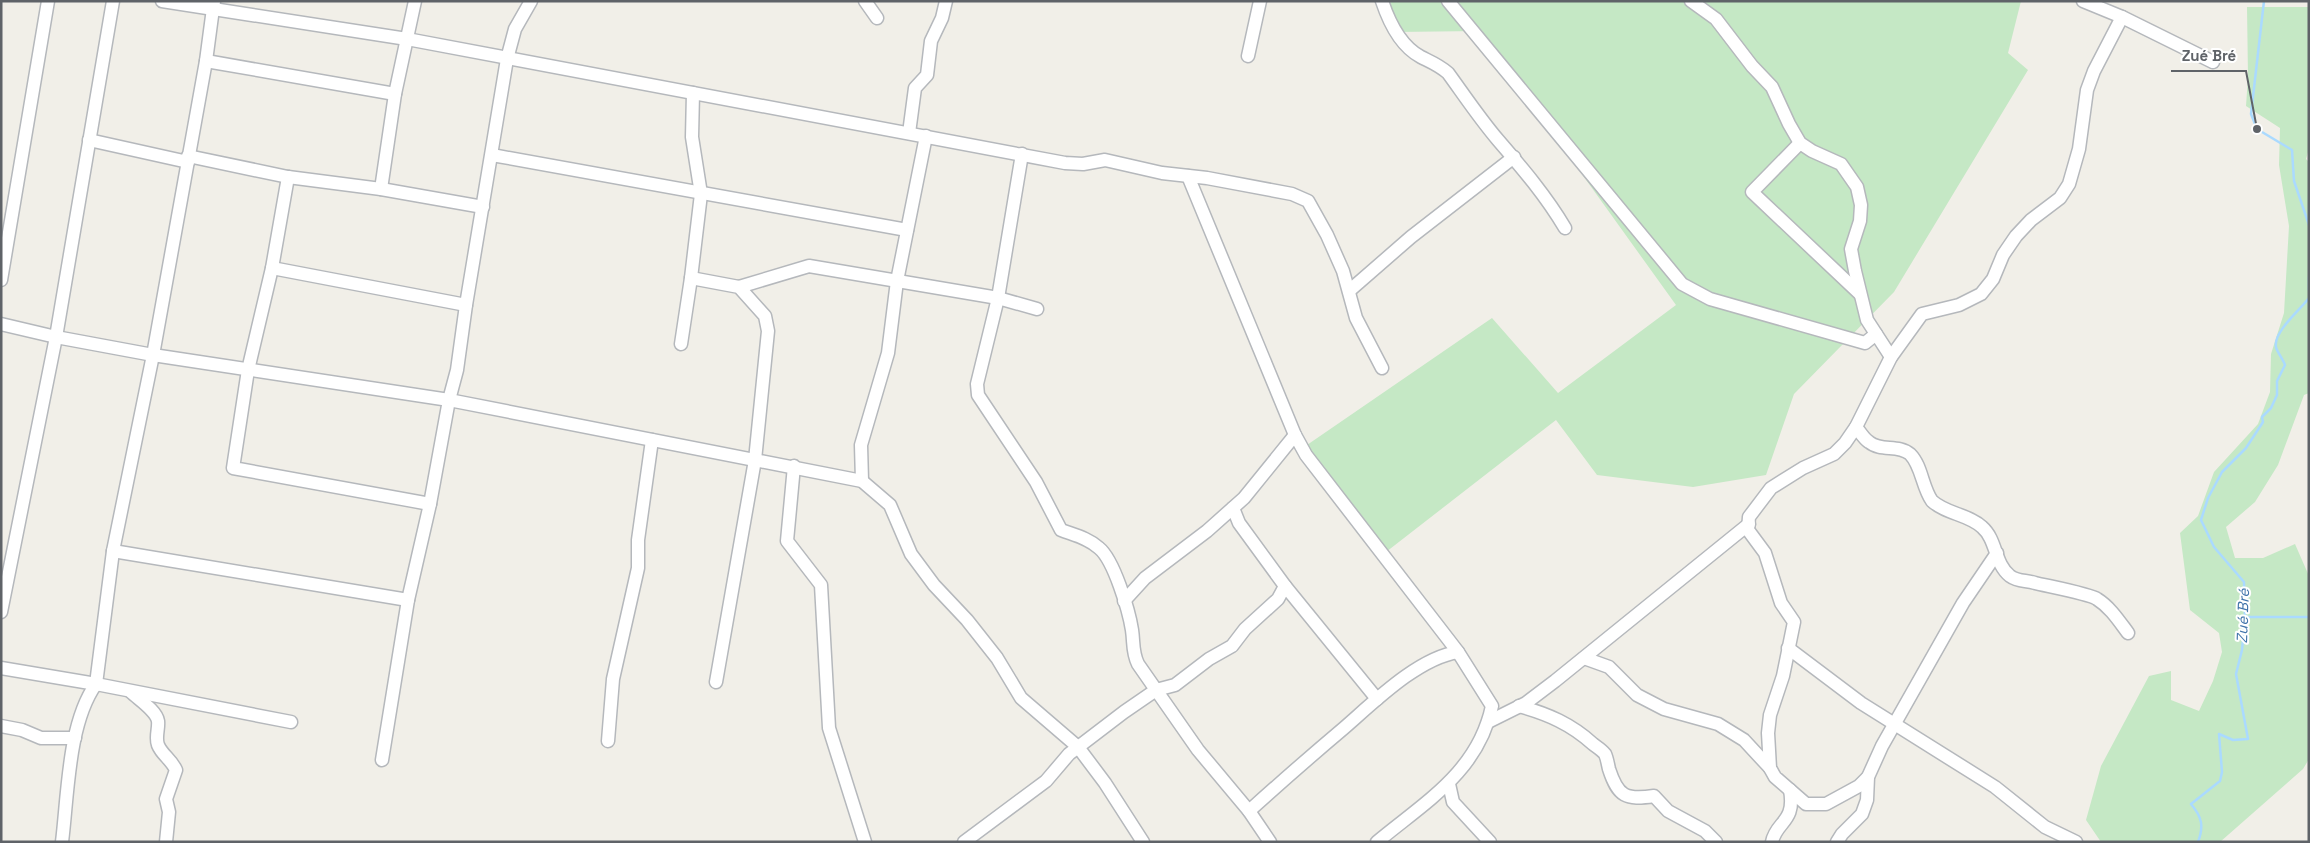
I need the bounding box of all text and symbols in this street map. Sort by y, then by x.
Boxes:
callout: Zué Bré [2171,41,2246,71]
text: Zué Bré [2182,46,2237,65]
water label: Zué Bré [2232,587,2253,644]

